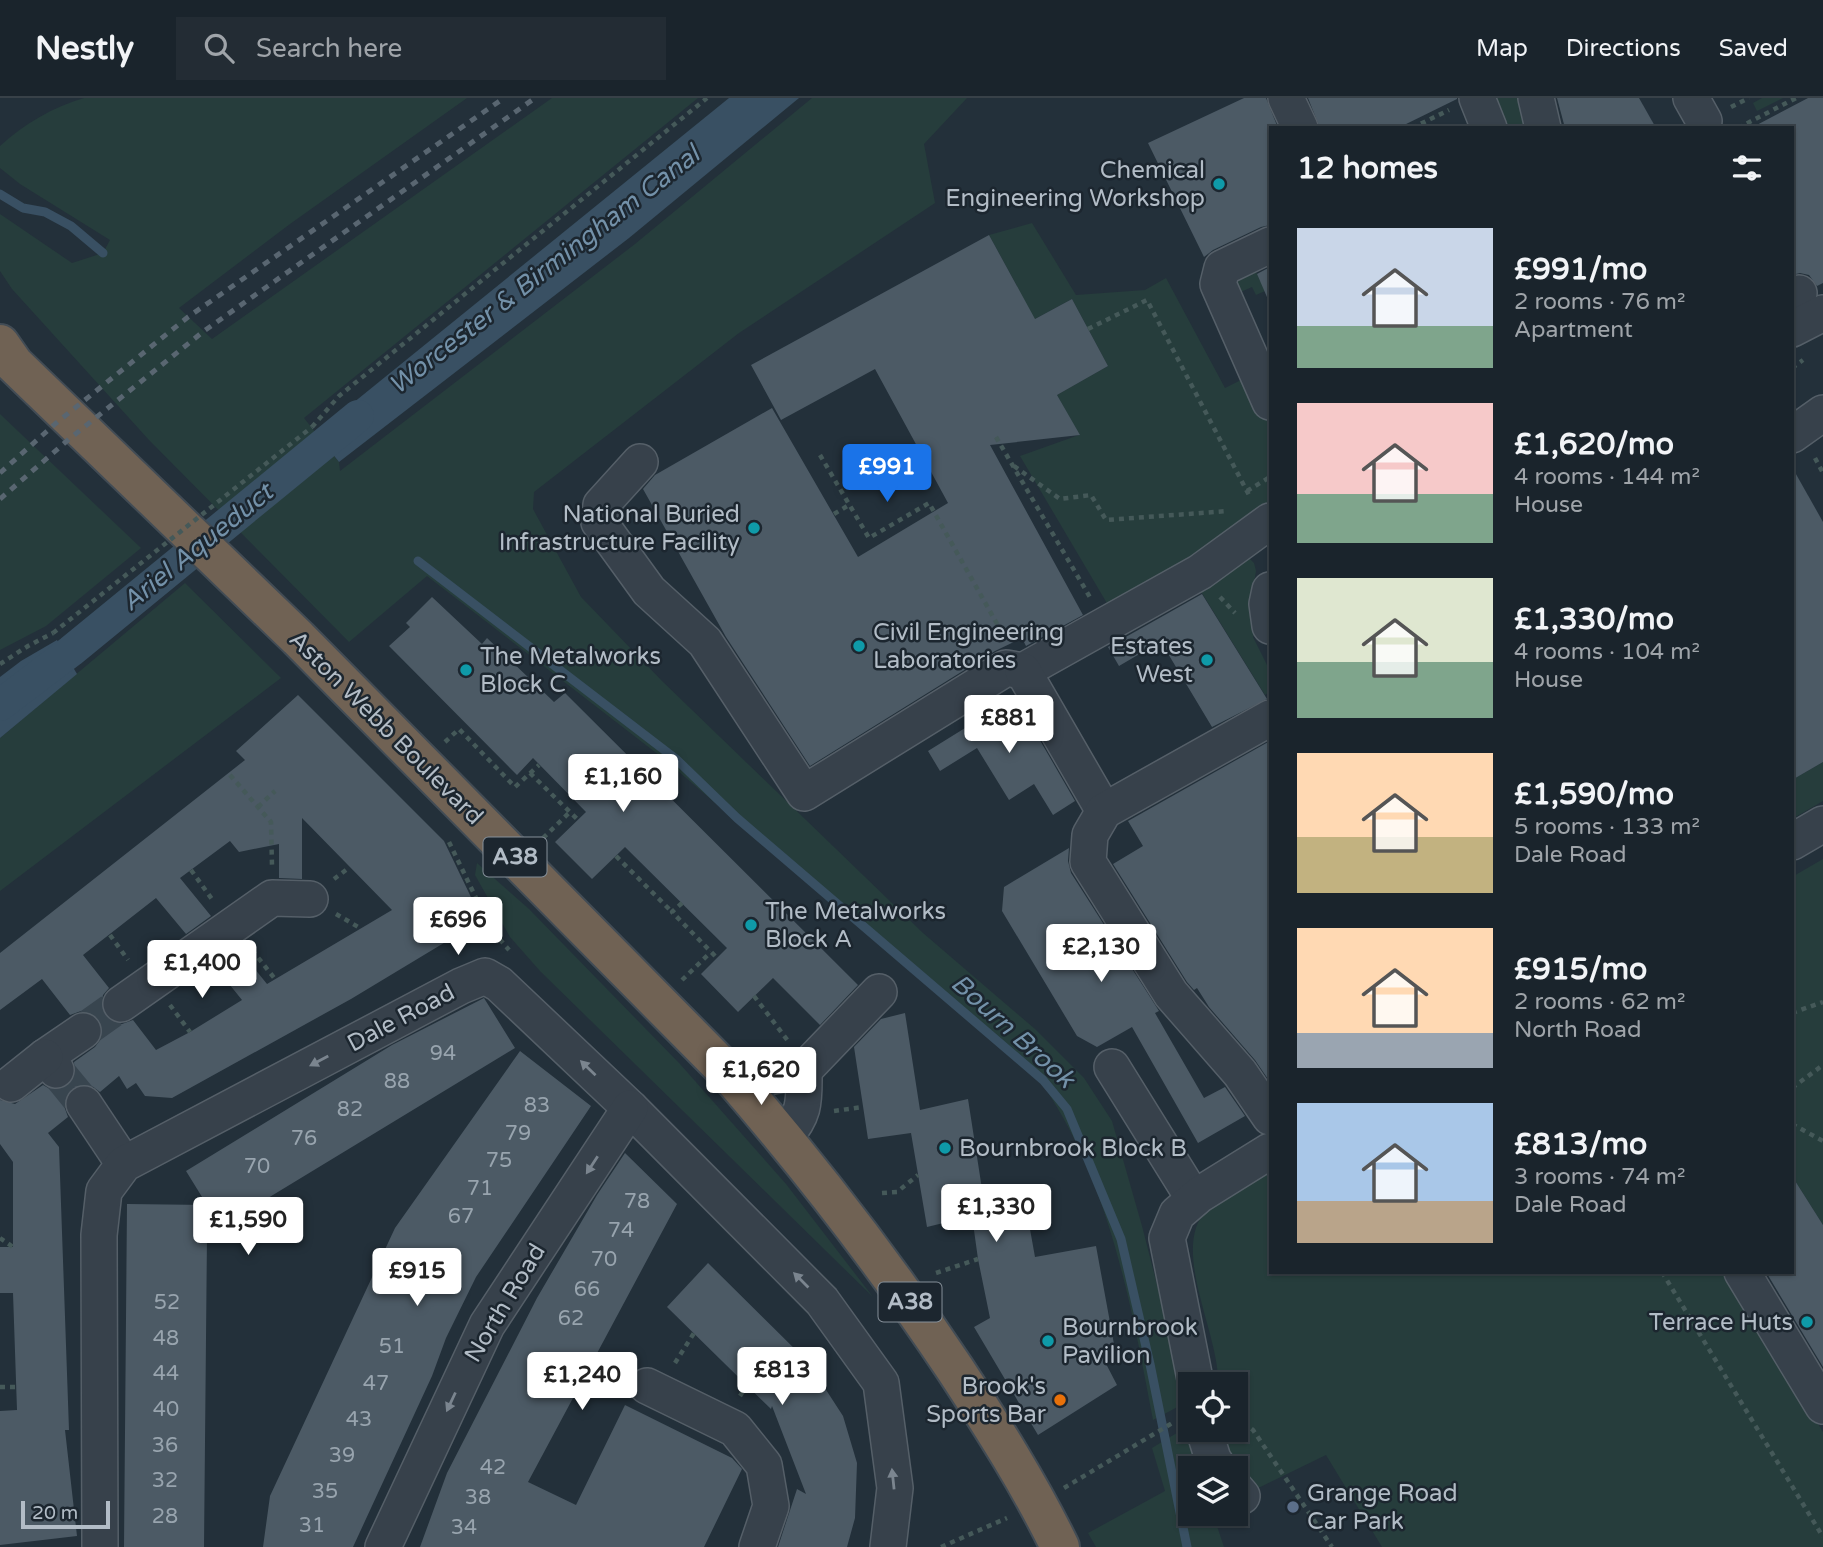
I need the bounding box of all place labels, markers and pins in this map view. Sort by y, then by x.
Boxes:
place label: Chemical Engineering Workshop [945,156,1205,213]
marker: Chemical Engineering Workshop [1211,176,1227,192]
pin: £991 [846,444,928,504]
place label: National Buried Infrastructure Facility [499,500,740,557]
marker: National Buried Infrastructure Facility [746,520,762,536]
place label: Civil Engineering Laboratories [873,618,1064,675]
place label: Estates West [1110,632,1193,689]
marker: Civil Engineering Laboratories [851,638,867,654]
place label: The Metalworks Block C [480,642,661,699]
marker: Estates West [1199,652,1215,668]
marker: The Metalworks Block C [458,662,474,678]
pin: £881 [968,696,1050,755]
pin: £1,160 [566,754,680,814]
place label: The Metalworks Block A [765,897,946,954]
pin: £696 [417,898,499,957]
marker: The Metalworks Block A [743,917,759,933]
pin: £2,130 [1044,924,1158,984]
pin: £1,400 [145,940,259,1000]
pin: £1,620 [704,1048,818,1107]
place label: Bournbrook Block B [959,1134,1187,1163]
marker: Bournbrook Block B [937,1140,953,1156]
pin: £1,330 [939,1184,1053,1244]
pin: £1,590 [191,1198,305,1257]
pin: £915 [376,1248,458,1308]
place label: Terrace Huts [1649,1308,1793,1337]
place label: Bournbrook Pavilion [1062,1313,1198,1370]
marker: Terrace Huts [1799,1314,1815,1330]
marker: Bournbrook Pavilion [1040,1333,1056,1349]
pin: £813 [741,1348,823,1407]
pin: £1,240 [525,1352,639,1412]
place label: Brook's Sports Bar [926,1372,1047,1429]
marker: Brook's Sports Bar [1052,1392,1068,1408]
place label: Grange Road Car Park [1307,1479,1458,1536]
marker: Grange Road Car Park [1285,1499,1301,1515]

